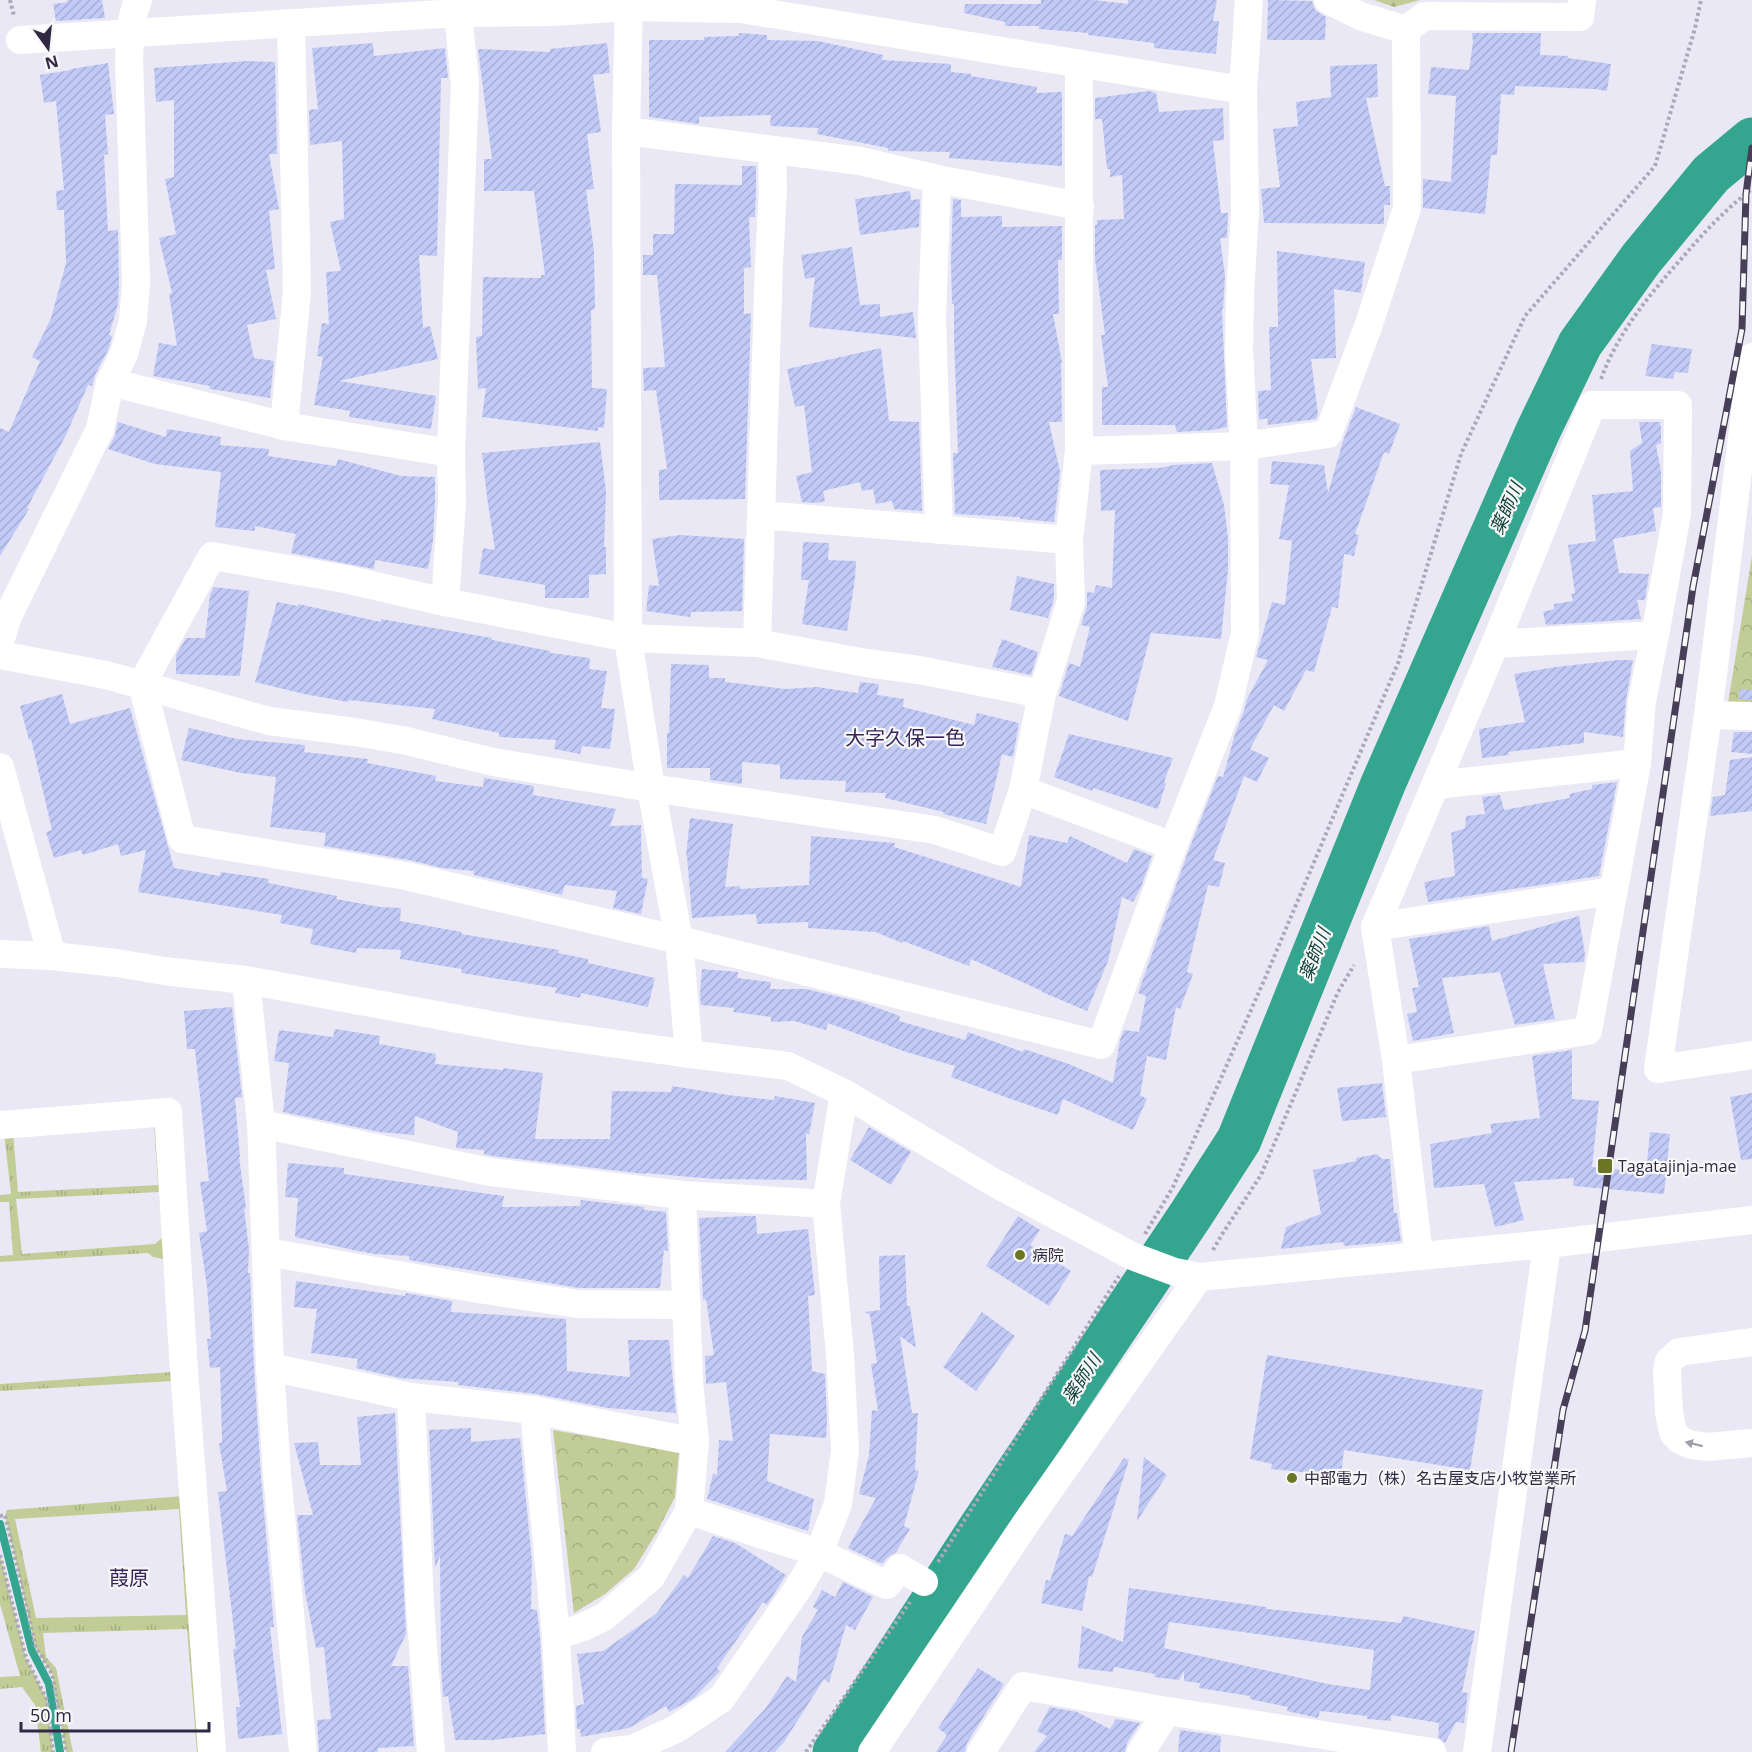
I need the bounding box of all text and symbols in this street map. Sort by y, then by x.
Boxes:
north arrow [18,18,78,78]
text: N [43,50,61,75]
water label: 薬師川 [1484,477,1529,538]
district label: 大字久保一色 [845,724,965,751]
water label: 薬師川 [1293,923,1336,984]
place label: Tagatajinja-mae [1618,1155,1737,1177]
marker: Tagatajinja-mae [1596,1157,1614,1175]
place label: 病院 [1032,1244,1064,1266]
marker: 病院 [1013,1248,1027,1262]
water label: 薬師川 [1056,1347,1107,1407]
one-way arrow [1685,1438,1703,1448]
place label: 中部電力（株）名古屋支店小牧営業所 [1304,1467,1576,1489]
marker: 中部電力（株）名古屋支店小牧営業所 [1285,1471,1299,1485]
district label: 葭原 [109,1564,149,1591]
scale bar [21,1695,208,1733]
text: 50 m [30,1703,72,1727]

